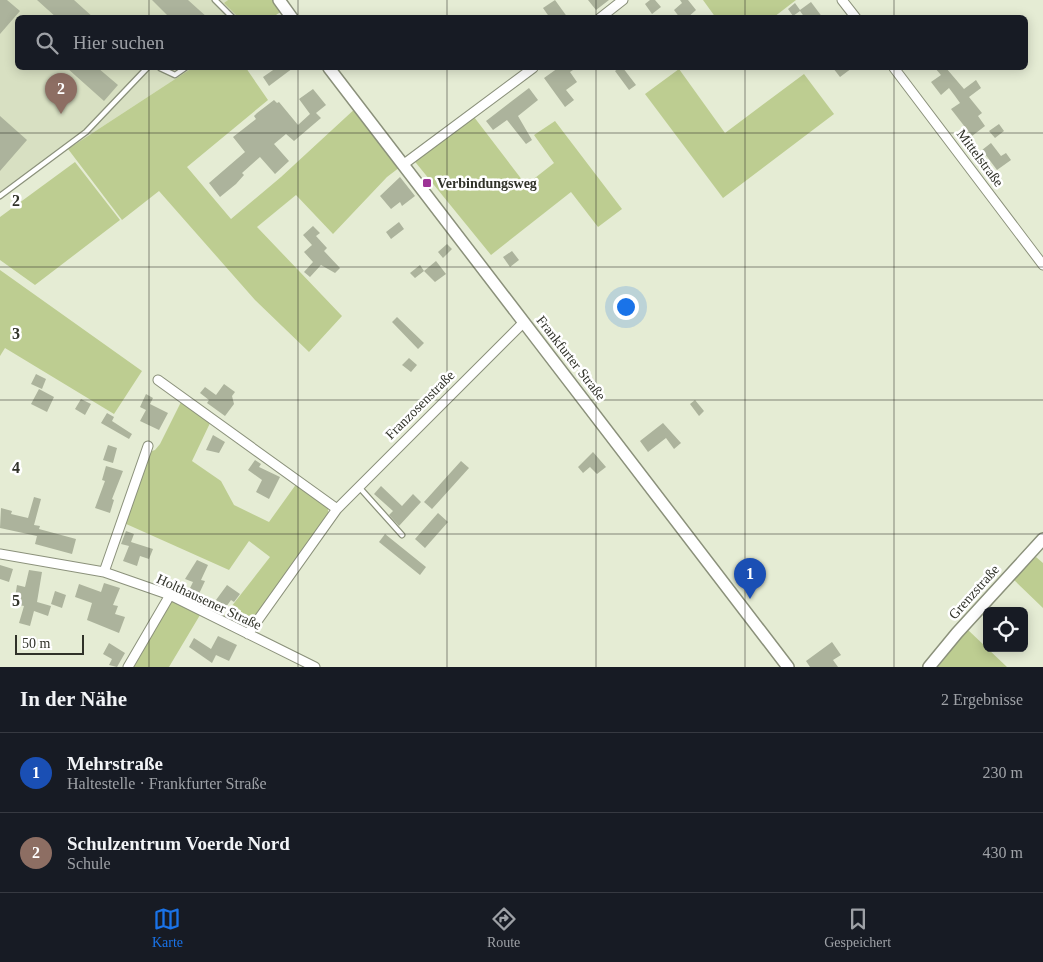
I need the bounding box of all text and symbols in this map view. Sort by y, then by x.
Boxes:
search box [15,15,1028,70]
icon: search [33,29,61,57]
text: Hier suchen [73,32,164,53]
pin: 2 [45,73,77,114]
street label: Mittelstraße [954,126,1006,190]
place label: Verbindungsweg [437,176,537,191]
marker: Verbindungsweg [421,177,433,189]
text: 2 [12,192,20,209]
your location [613,294,639,320]
street label: Frankfurter Straße [533,313,609,403]
text: 3 [12,325,20,342]
street label: Franzosenstraße [383,368,457,442]
text: 4 [12,459,20,476]
pin: 1 [734,558,766,599]
street label: Grenzstraße [946,562,1002,622]
street label: Holthausener Straße [154,571,264,633]
text: 5 [12,592,20,609]
map controls [983,607,1028,652]
button: locate [983,607,1028,652]
scale bar [15,632,84,655]
text: 50 m [22,636,50,651]
text: In der Nähe [20,687,127,711]
text: 2 Ergebnisse [941,691,1023,708]
text: Mehrstraße [67,753,163,774]
text: 1 [32,764,40,781]
text: 230 m [983,764,1023,781]
text: Haltestelle · Frankfurter Straße [67,775,266,792]
text: Schulzentrum Voerde Nord [67,833,290,854]
text: 2 [32,844,40,861]
text: 430 m [983,844,1023,861]
text: Schule [67,855,111,872]
tab: Karte [152,905,183,951]
tab: Route [487,905,520,951]
tab: Gespeichert [824,905,891,951]

